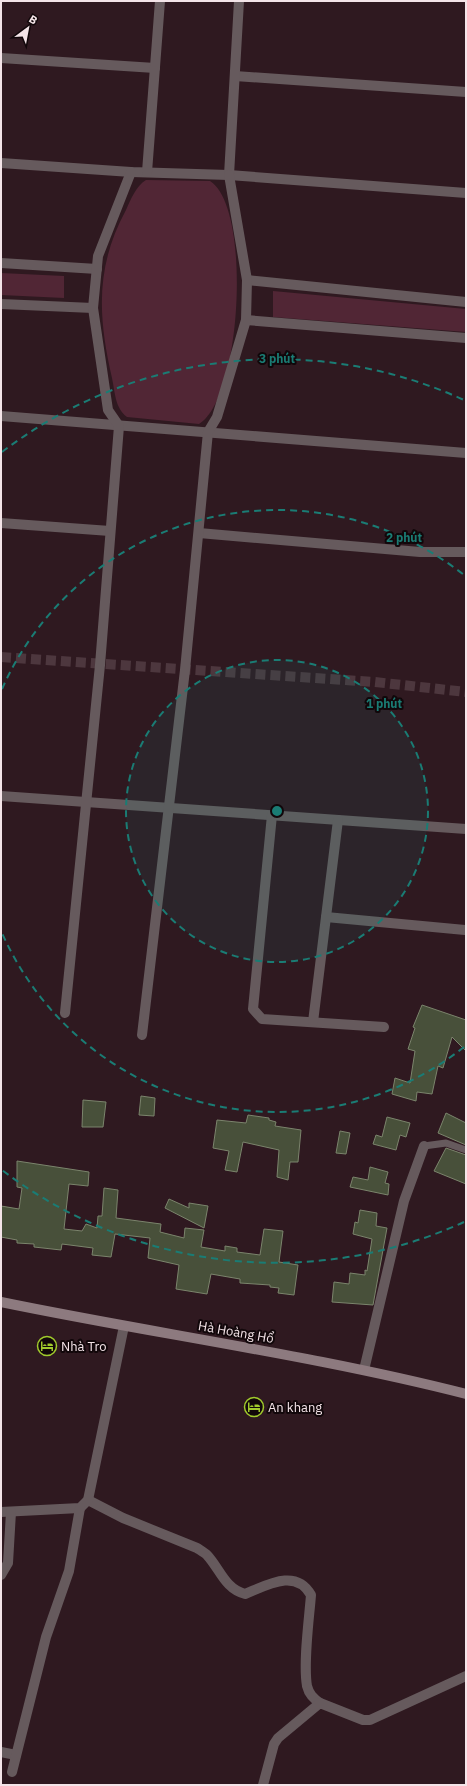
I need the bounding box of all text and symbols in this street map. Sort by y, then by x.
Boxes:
north arrow [8,8,48,48]
text: B [26,12,40,27]
text: 3 phút [259,351,296,366]
text: 2 phút [386,530,423,545]
text: 1 phút [366,696,403,711]
centre of rings [270,804,284,818]
street label: Hà Hoàng Hổ [197,1317,275,1347]
hotel icon: Nhà Tro [36,1335,58,1357]
place label: Nhà Tro [61,1338,106,1355]
hotel icon: An khang [243,1396,265,1418]
place label: An khang [268,1399,322,1416]

